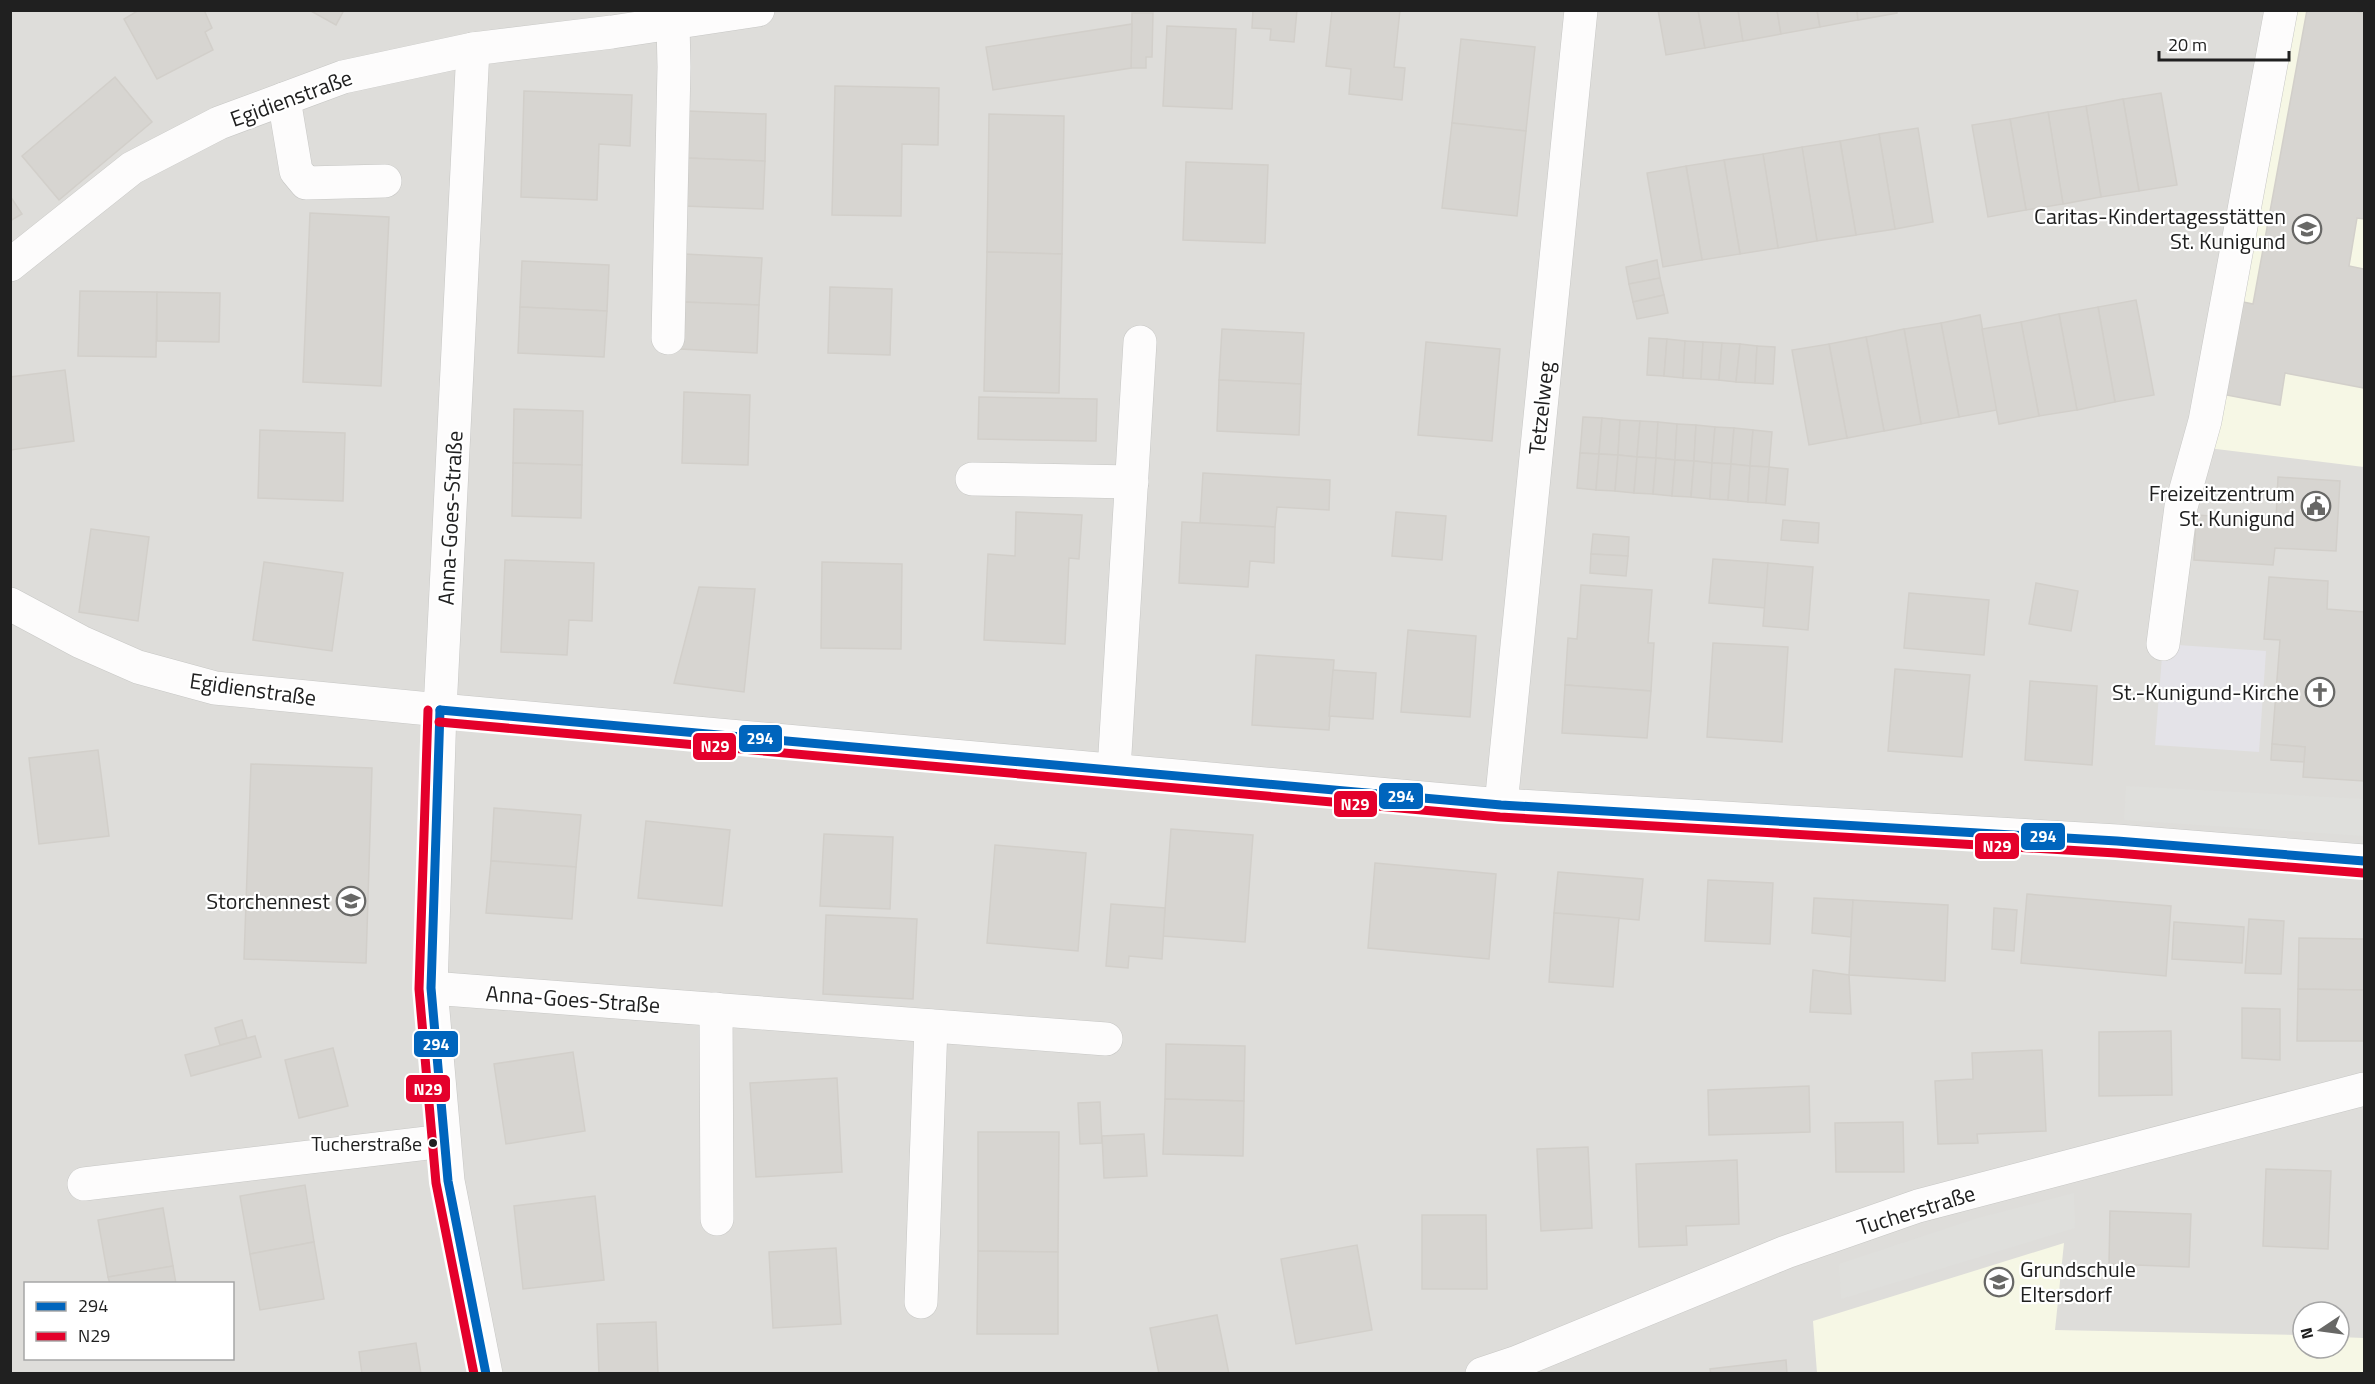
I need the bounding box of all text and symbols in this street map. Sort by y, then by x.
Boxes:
scale bar [2159,24,2290,62]
text: 20 m [2168,31,2207,58]
street label: Egidienstraße [225,60,357,136]
place label: Caritas-Kindertagesstätten St. Kunigund [2034,199,2286,258]
school or university icon: Caritas-Kindertagesstätten St. Kunigund [2291,213,2323,245]
street label: Tetzelweg [1519,360,1563,456]
street label: Anna-Goes-Straße [428,430,472,606]
place label: Freizeitzentrum St. Kunigund [2149,476,2295,535]
public building icon: Freizeitzentrum St. Kunigund [2300,490,2332,522]
street label: Egidienstraße [187,663,319,715]
place label: St.-Kunigund-Kirche [2112,675,2299,709]
church icon: St.-Kunigund-Kirche [2304,676,2336,708]
line badge: 294 [738,724,783,753]
text: 294 [747,726,773,750]
line badge: N29 [692,732,737,761]
text: N29 [700,734,730,758]
line badge: 294 [1378,782,1424,810]
text: 294 [1388,784,1414,808]
line badge: N29 [1333,790,1378,818]
text: N29 [1340,792,1370,816]
line badge: 294 [2020,822,2066,851]
text: 294 [2030,824,2056,848]
line badge: N29 [1974,832,2020,860]
text: N29 [1982,834,2012,858]
place label: Storchennest [206,884,330,918]
school or university icon: Storchennest [335,885,367,917]
street label: Anna-Goes-Straße [485,976,661,1022]
line badge: 294 [413,1030,459,1058]
text: 294 [423,1032,449,1056]
line badge: N29 [405,1074,451,1103]
text: N29 [413,1077,443,1101]
place label: Tucherstraße [311,1128,422,1159]
marker: Tucherstraße [427,1137,439,1149]
street label: Tucherstraße [1853,1176,1979,1244]
place label: Grundschule Eltersdorf [2020,1252,2136,1311]
school or university icon: Grundschule Eltersdorf [1983,1266,2015,1298]
legend [24,1282,234,1360]
text: 294 [78,1292,108,1319]
north arrow [2291,1300,2351,1360]
text: N29 [78,1322,110,1349]
text: N [2293,1325,2319,1341]

